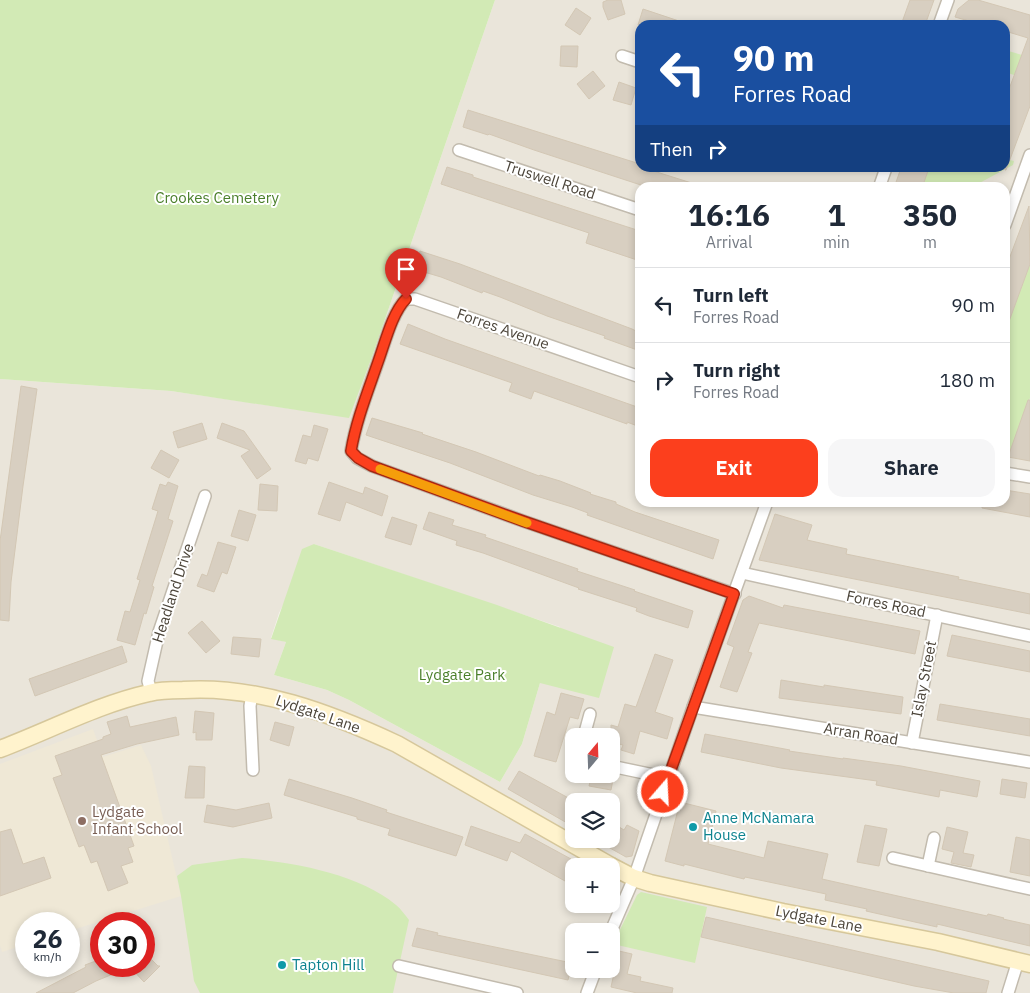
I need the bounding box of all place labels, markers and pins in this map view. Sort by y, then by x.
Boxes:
pin [385,248,427,299]
place label: Lydgate Infant School [92,802,182,838]
place label: Anne McNamara House [703,808,814,844]
marker: Lydgate Infant School [76,815,88,827]
marker: Anne McNamara House [687,821,699,833]
place label: Tapton Hill [292,955,364,974]
marker: Tapton Hill [276,959,288,971]

